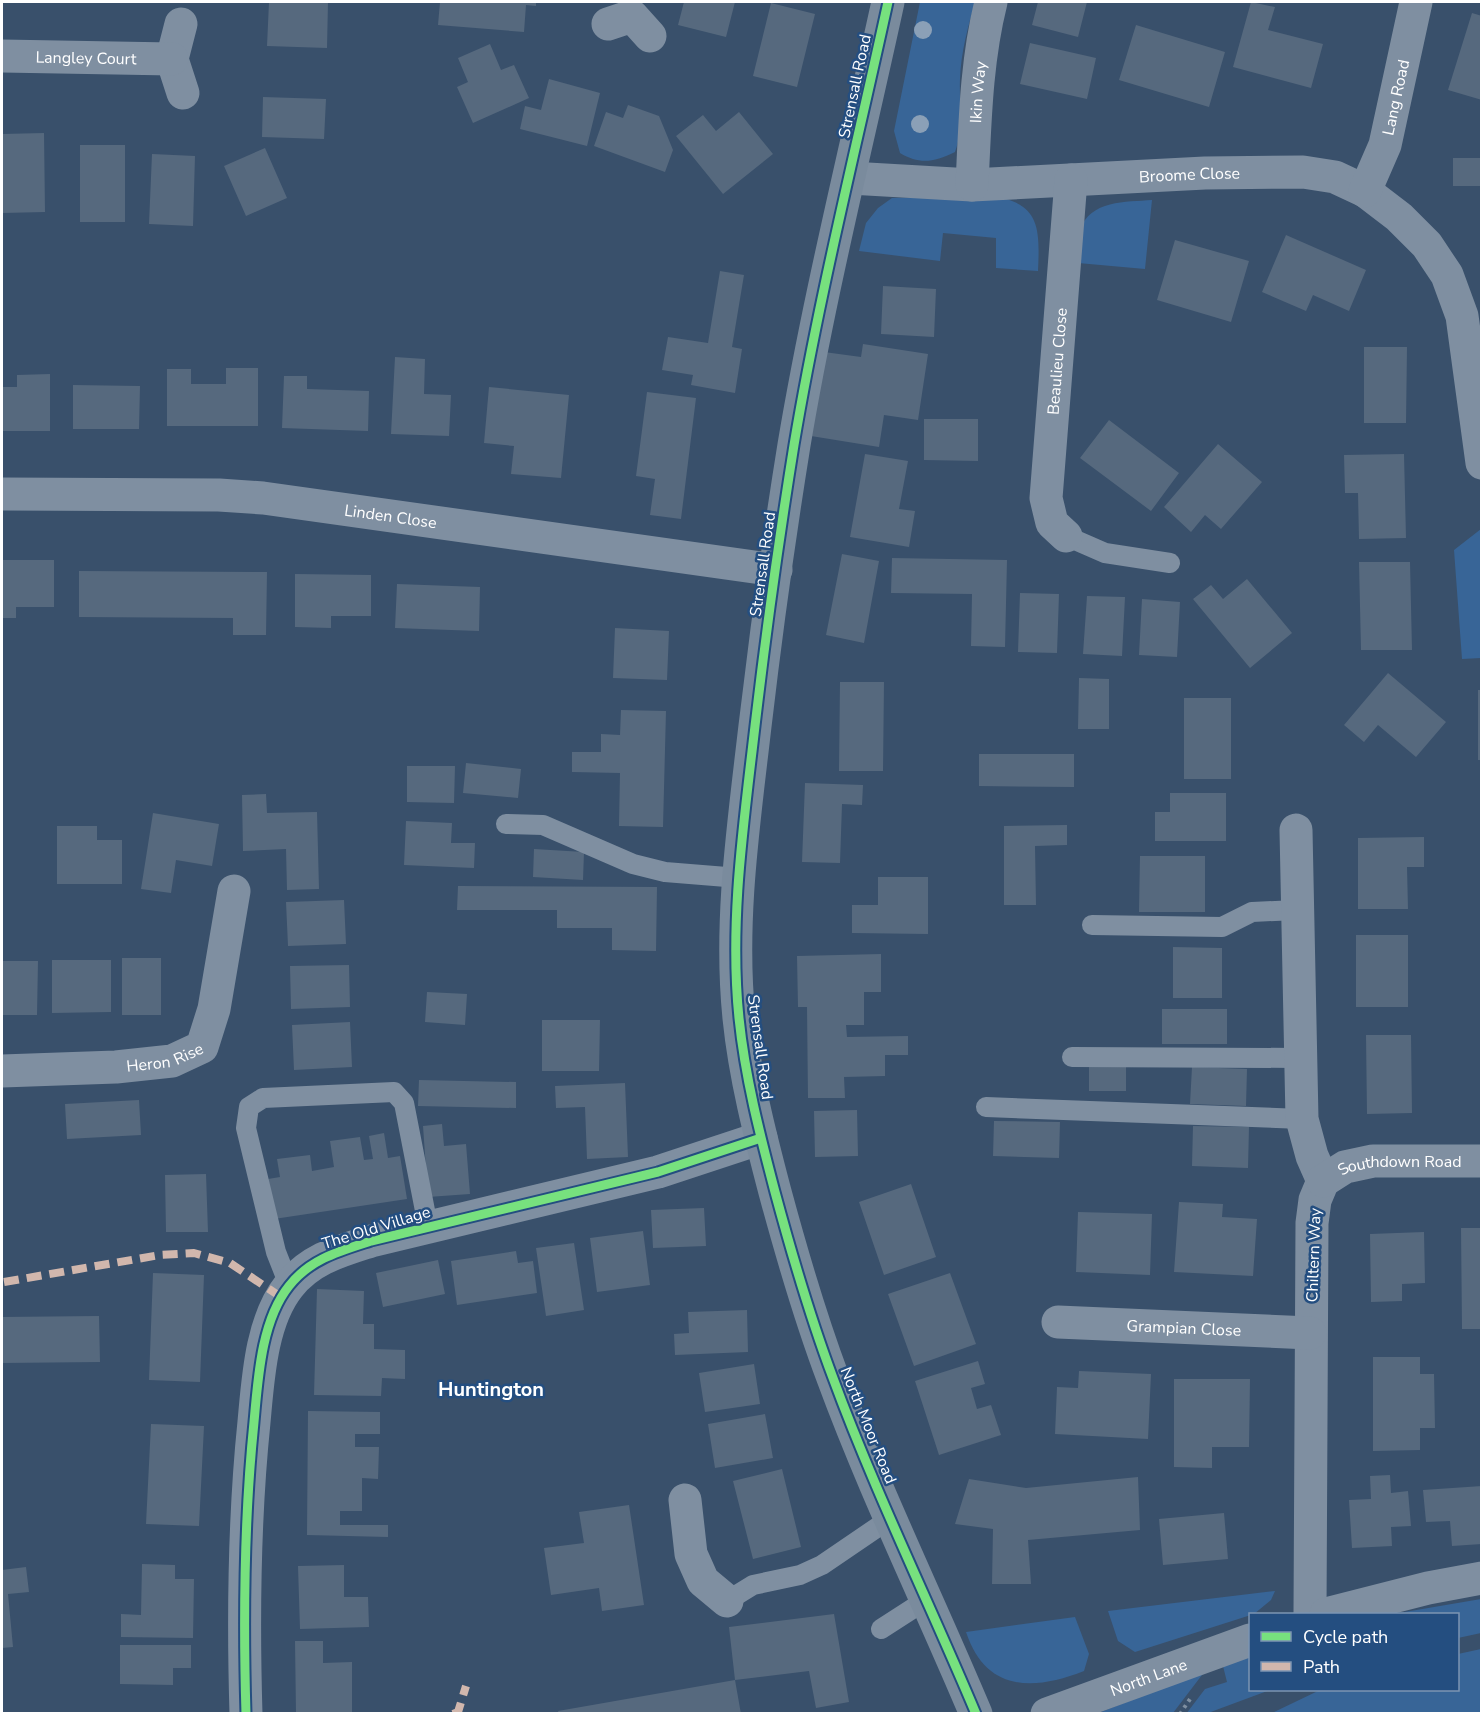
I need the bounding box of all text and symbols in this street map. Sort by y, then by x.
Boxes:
street label: Strensall Road [833,32,877,140]
street label: Langley Court [35,47,137,70]
street label: Lang Road [1377,58,1415,137]
street label: Ikin Way [965,59,992,124]
street label: Broome Close [1138,163,1240,188]
street label: Beaulieu Close [1043,307,1073,416]
street label: Linden Close [343,500,438,534]
street label: Strensall Road [745,510,781,618]
street label: Strensall Road [742,993,778,1101]
street label: Heron Rise [125,1038,207,1078]
street label: Southdown Road [1333,1151,1462,1181]
street label: The Old Village [319,1201,433,1255]
street label: Chiltern Way [1301,1207,1327,1303]
street label: Grampian Close [1126,1315,1242,1342]
street label: North Moor Road [835,1364,902,1487]
district label: Huntington [438,1376,544,1403]
legend [1249,1613,1459,1691]
text: Cycle path [1303,1625,1388,1649]
street label: North Lane [1107,1654,1190,1702]
text: Path [1303,1655,1340,1679]

